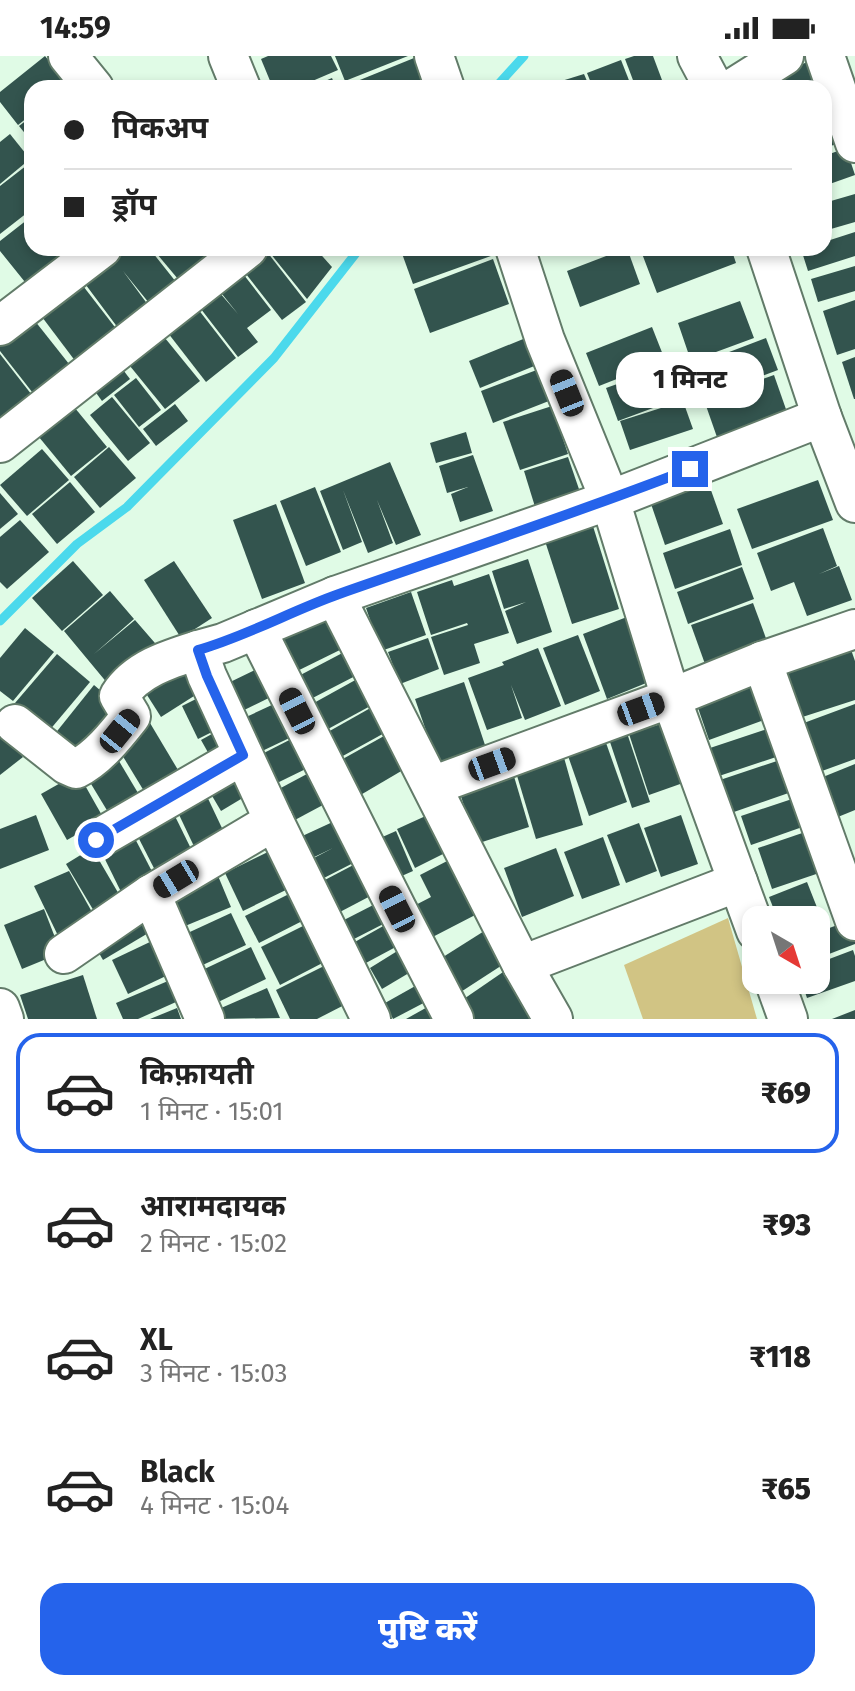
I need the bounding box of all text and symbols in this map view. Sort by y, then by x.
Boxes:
text: 14:59 [40,10,111,46]
text: पिकअप [112,110,208,146]
text: ड्रॉप [112,187,156,223]
callout: 1 मिनट [616,353,764,409]
text: 1 मिनट [653,364,727,395]
car [547,366,587,420]
route end [672,451,708,487]
car [275,684,319,738]
car [614,690,668,728]
car [96,705,144,757]
car [465,745,519,783]
route start [78,822,114,858]
car [149,856,203,902]
car [375,882,419,936]
north arrow [742,906,830,994]
map controls [742,906,830,994]
text: किफ़ायती [140,1056,254,1092]
icon: car [44,1057,116,1129]
text: ₹69 [761,1075,811,1111]
text: 1 मिनट · 15:01 [140,1096,284,1127]
text: आरामदायक [140,1188,286,1224]
icon: car [44,1189,116,1261]
text: ₹93 [762,1207,811,1243]
text: 2 मिनट · 15:02 [140,1228,287,1259]
icon: car [44,1321,116,1393]
text: XL [140,1322,173,1358]
text: ₹118 [749,1339,811,1375]
text: 3 मिनट · 15:03 [140,1358,287,1389]
icon: car [44,1453,116,1525]
text: Black [140,1454,215,1490]
text: ₹65 [761,1471,811,1507]
text: 4 मिनट · 15:04 [140,1490,289,1521]
button: पुष्टि करें [40,1583,815,1675]

